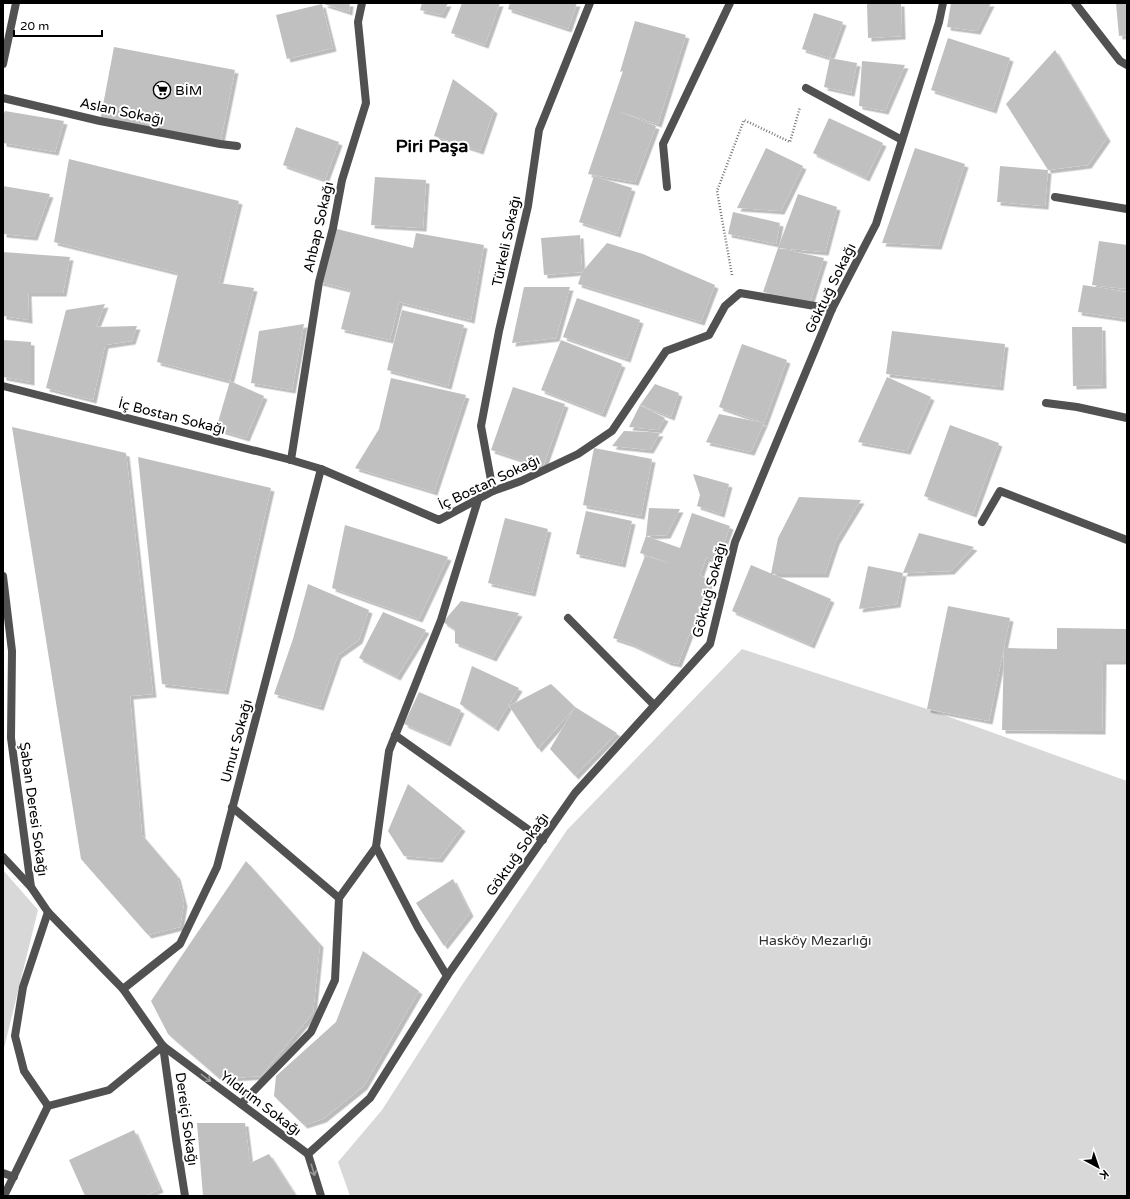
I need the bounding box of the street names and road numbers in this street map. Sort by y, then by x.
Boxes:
street label: Aslan Sokağı [78,94,165,129]
street label: Ahbap Sokağı [300,180,337,274]
street label: Türkeli Sokağı [489,194,524,288]
street label: Göktuğ Sokağı [801,240,860,336]
street label: İç Bostan Sokağı [117,395,227,438]
street label: İç Bostan Sokağı [436,452,543,513]
street label: Göktuğ Sokağı [689,541,730,640]
street label: Umut Sokağı [217,698,256,785]
street label: Şaban Deresi Sokağı [16,741,51,877]
street label: Göktuğ Sokağı [482,809,552,899]
street label: Yıldırım Sokağı [217,1067,305,1140]
street label: Dereiçi Sokağı [172,1071,201,1167]

